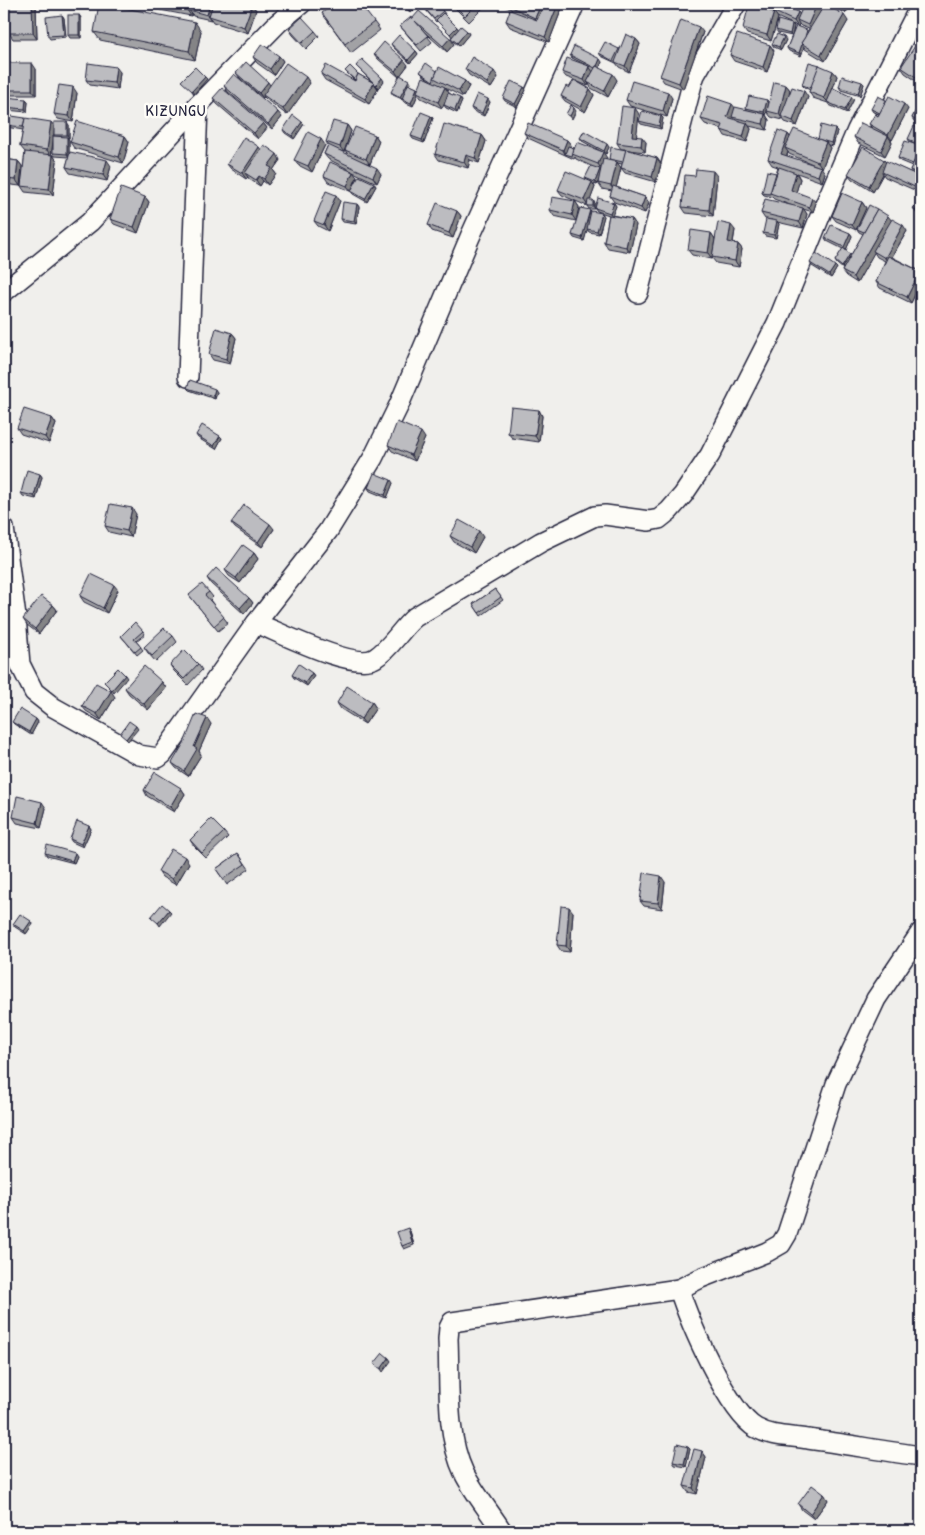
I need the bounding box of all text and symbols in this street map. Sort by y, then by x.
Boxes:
district label: KIZUNGU [145,99,207,121]

